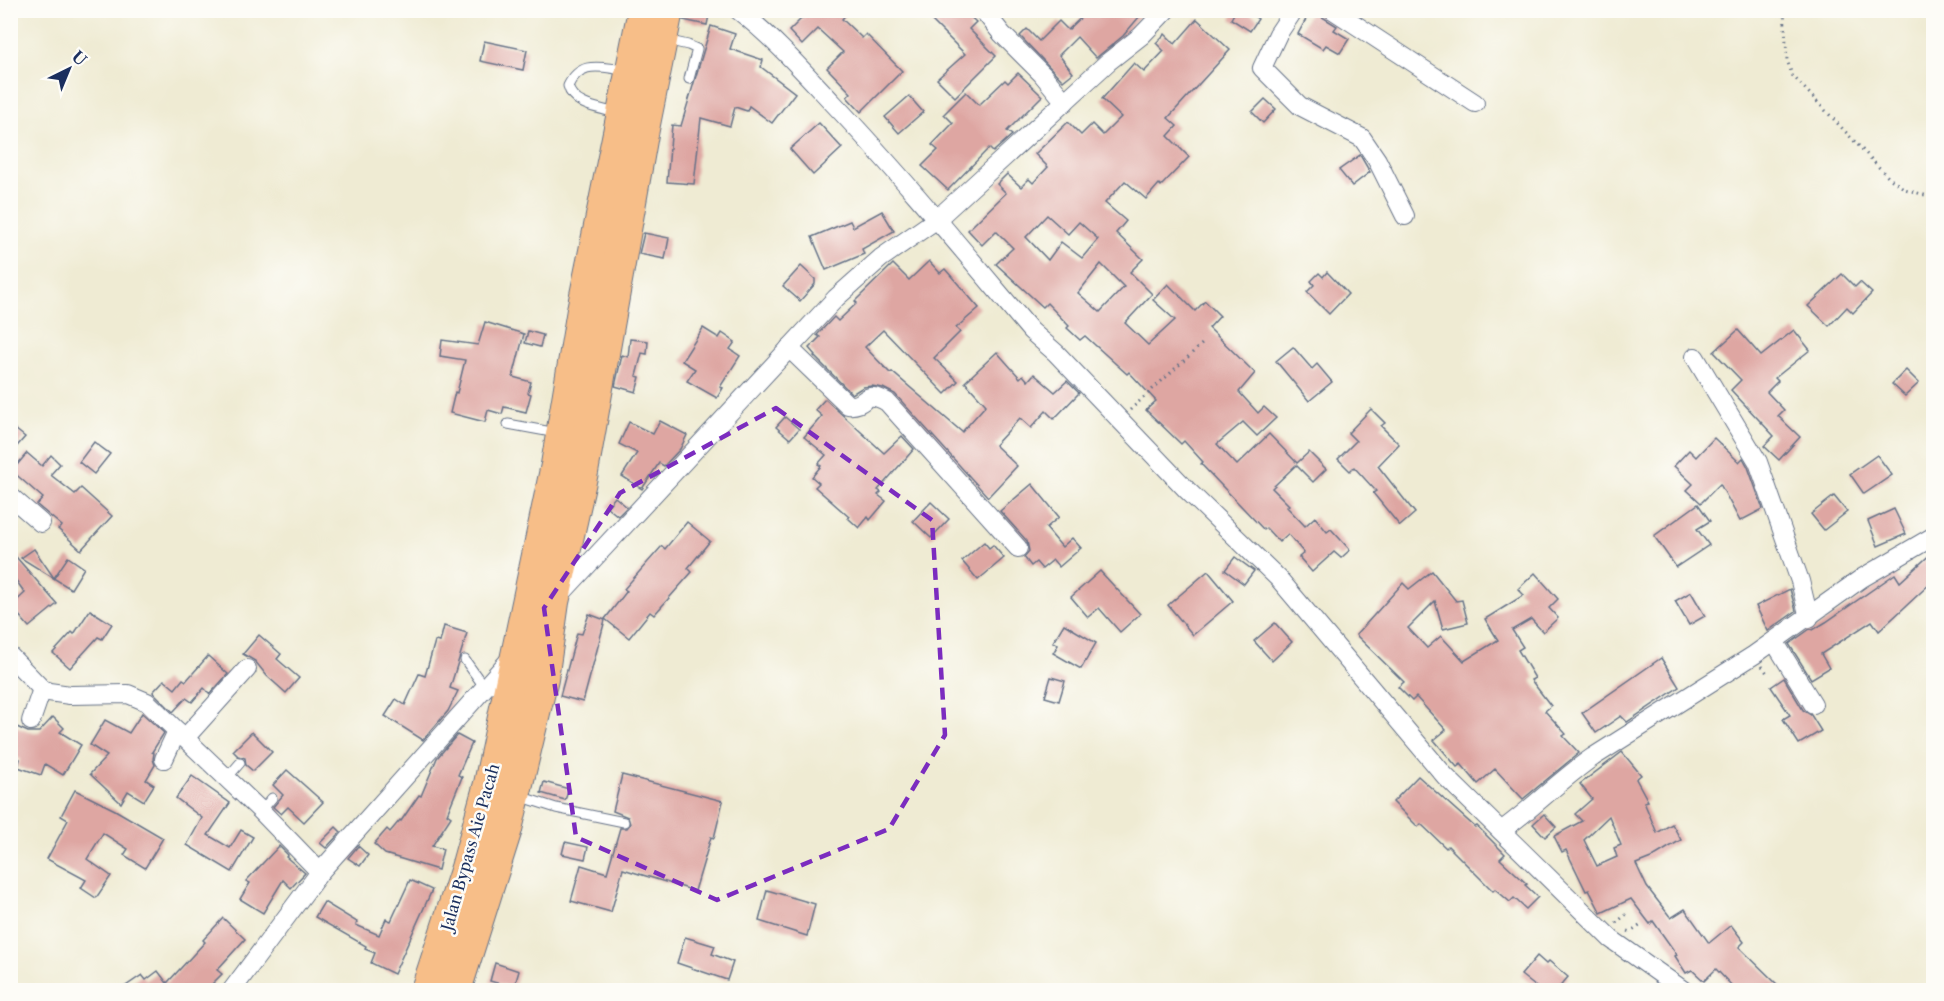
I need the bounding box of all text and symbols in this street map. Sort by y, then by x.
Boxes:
north arrow [39,39,99,99]
text: U [68,46,91,70]
street label: Jalan Bypass Aie Pacah [436,761,503,936]

